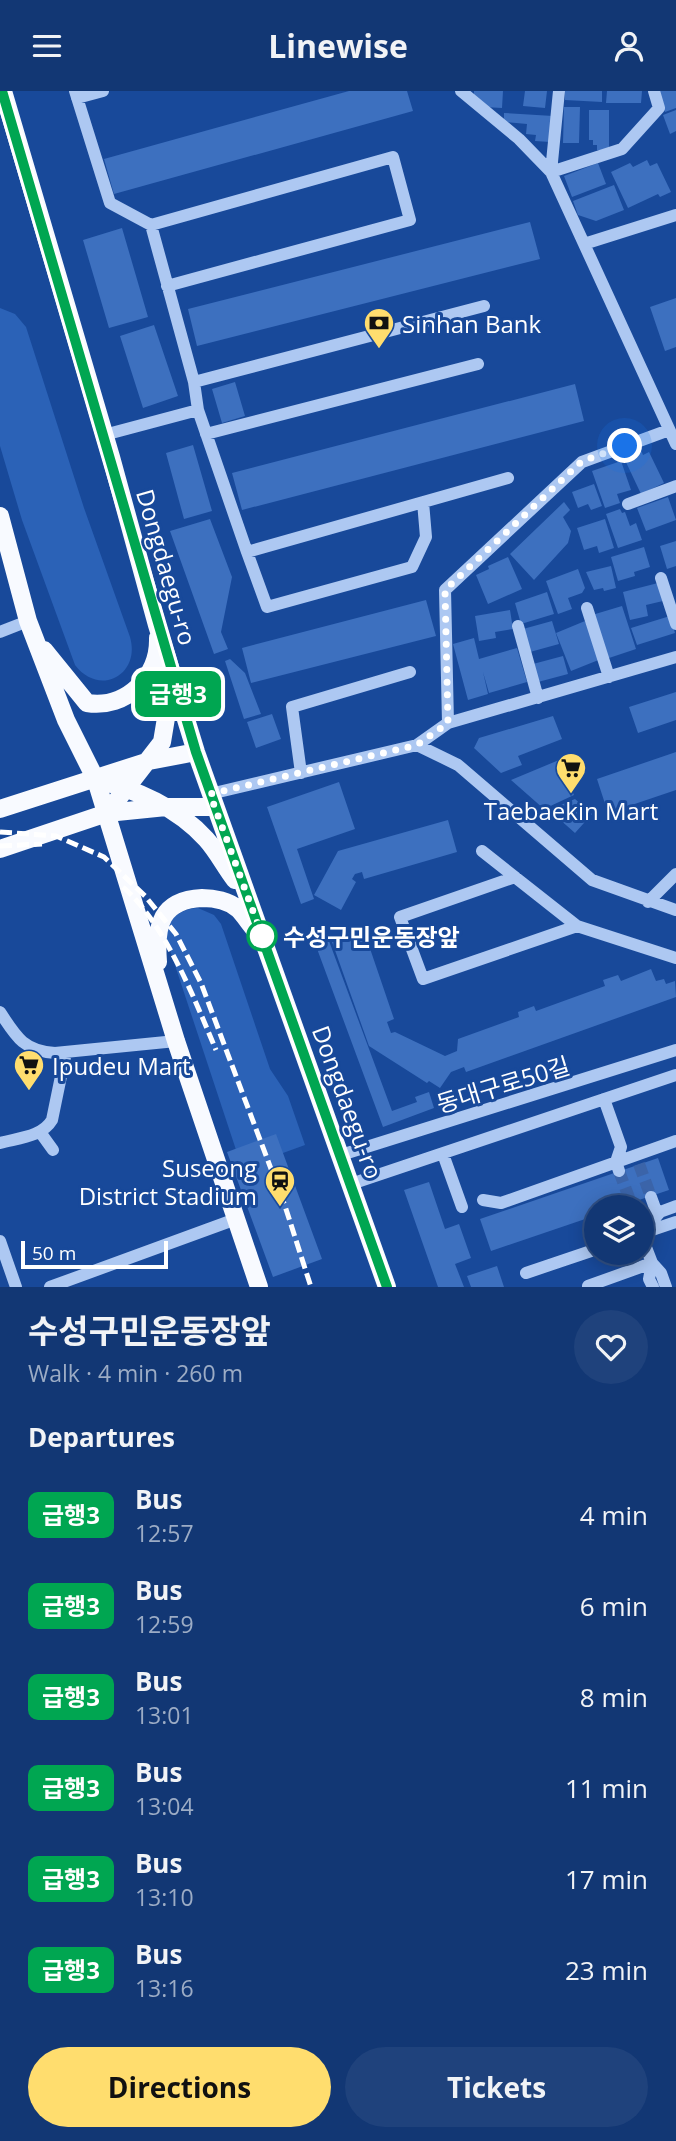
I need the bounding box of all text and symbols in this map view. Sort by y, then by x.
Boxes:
text: Linewise [268,24,408,67]
icon: menu [28,27,66,65]
icon: person [610,27,648,65]
bank icon: Sinhan Bank [362,306,396,350]
place label: Sinhan Bank [402,307,542,340]
your location [607,428,642,463]
street label: Dongdaegu-ro [129,485,205,649]
line badge: 급행3 [138,671,218,717]
text: 급행3 [149,677,207,710]
supermarket icon: Taebaekin Mart [554,751,588,795]
place label: Taebaekin Mart [484,794,658,827]
place label: 수성구민운동장앞 [283,920,460,953]
marker: 수성구민운동장앞 [247,921,277,951]
street label: Dongdaegu-ro [305,1021,391,1183]
supermarket icon: Ipudeu Mart [12,1048,46,1092]
street label: 동대구로50길 [432,1048,574,1120]
place label: Ipudeu Mart [52,1049,191,1082]
place label: Suseong District Stadium [79,1151,257,1212]
station icon: Suseong District Stadium [263,1164,297,1208]
map controls [584,1195,654,1265]
button: layers [584,1195,654,1265]
scale bar [21,1238,168,1270]
text: 50 m [32,1240,76,1266]
text: 수성구민운동장앞 [28,1308,271,1353]
button: heart [574,1310,648,1384]
text: Walk · 4 min · 260 m [28,1357,243,1389]
text: Departures [28,1419,175,1455]
text: Bus [135,1481,182,1517]
text: 4 min [580,1497,648,1533]
text: 급행3 [42,1498,100,1531]
text: 12:57 [135,1517,194,1549]
text: Bus [135,1572,182,1608]
text: 6 min [580,1588,648,1624]
text: 급행3 [42,1589,100,1622]
text: 12:59 [135,1608,194,1640]
text: Bus [135,1663,182,1699]
text: 8 min [580,1679,648,1715]
text: 급행3 [42,1680,100,1713]
text: 13:01 [135,1699,194,1731]
text: Bus [135,1754,182,1790]
text: 11 min [565,1770,648,1806]
text: 급행3 [42,1771,100,1804]
text: 13:04 [135,1790,194,1822]
text: Bus [135,1845,182,1881]
text: 17 min [565,1861,648,1897]
text: 급행3 [42,1862,100,1895]
text: 13:10 [135,1881,194,1913]
text: Bus [135,1936,182,1972]
text: 23 min [565,1952,648,1988]
text: 급행3 [42,1953,100,1986]
text: 13:16 [135,1972,194,2004]
button: Directions [28,2047,331,2127]
button: Tickets [345,2047,648,2127]

